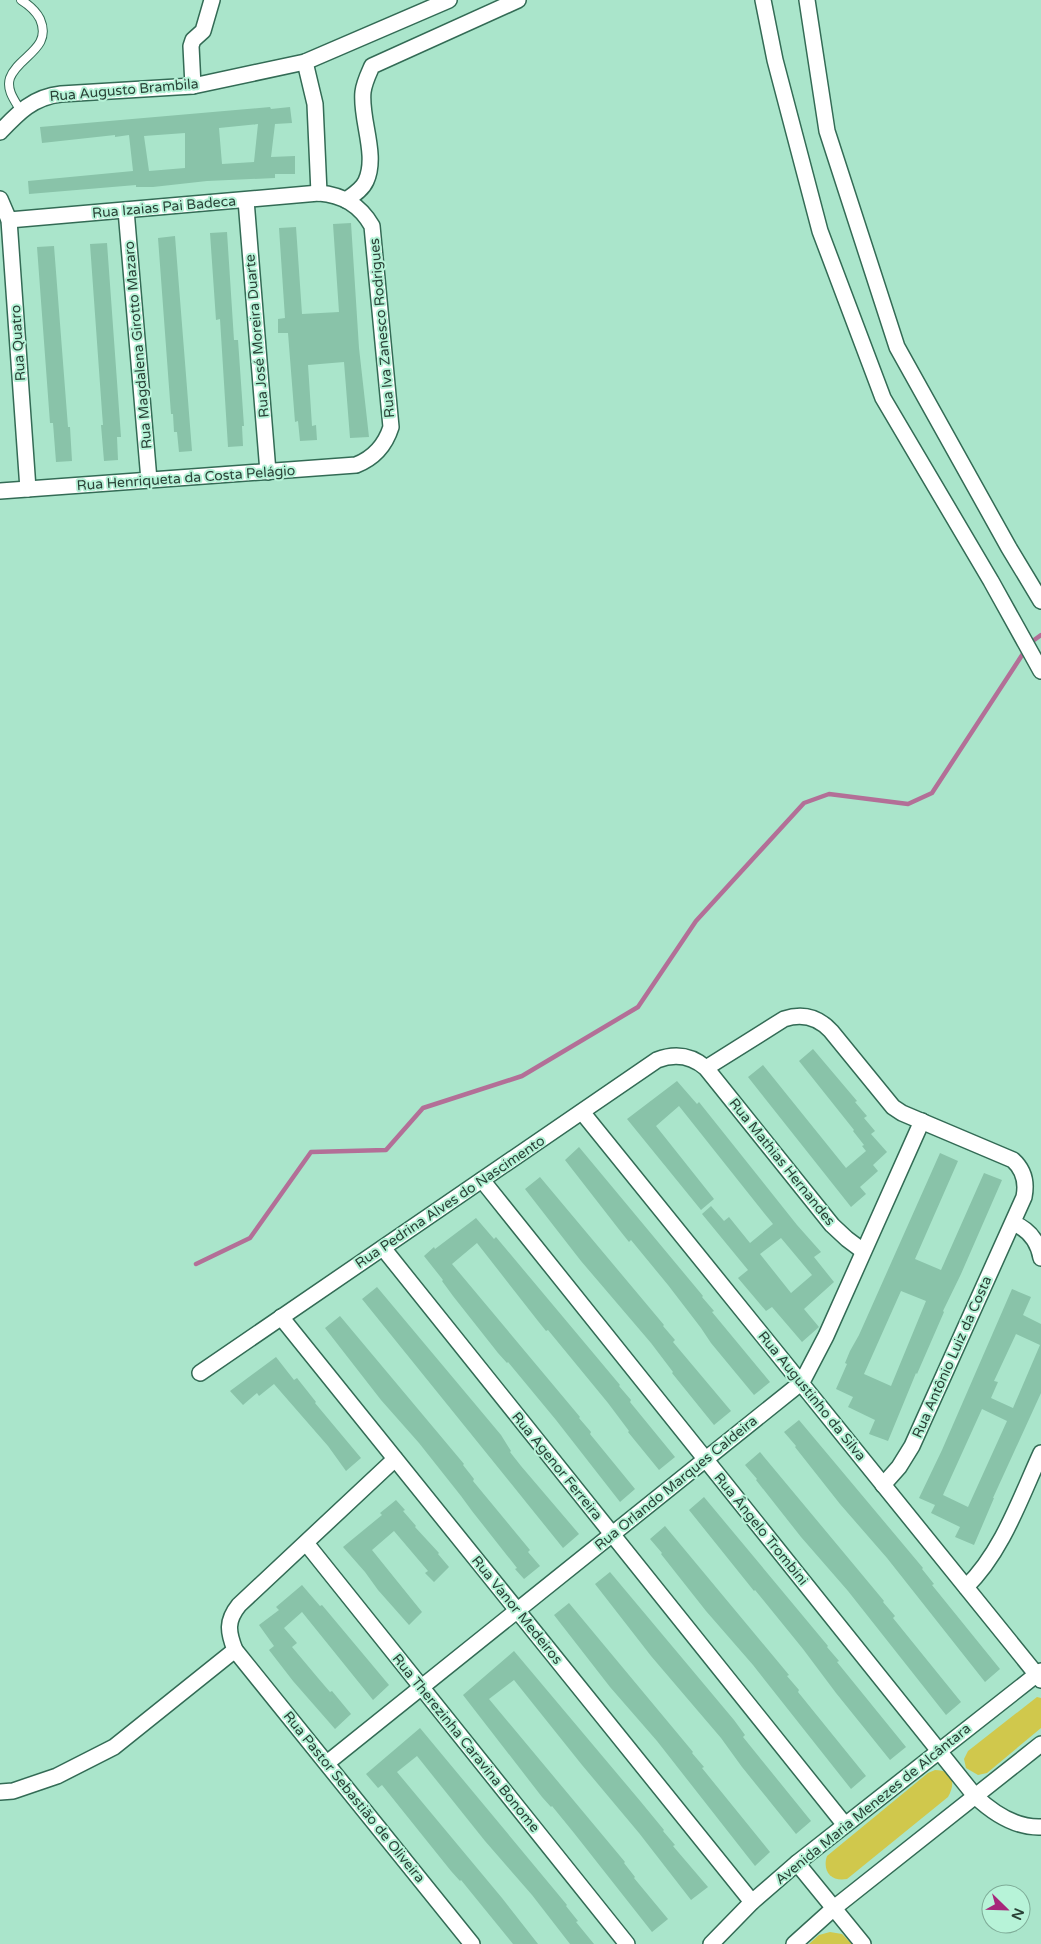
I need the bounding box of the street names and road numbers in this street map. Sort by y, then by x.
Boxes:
street label: Rua Augusto Brambila [49,75,199,105]
street label: Rua Izaias Pai Badeca [91,192,237,222]
street label: Rua Iva Zanesco Rodrigues [366,237,398,419]
street label: Rua Magdalena Girotto Mazaro [120,240,156,450]
street label: Rua José Moreira Duarte [241,254,273,418]
street label: Rua Quatro [7,304,29,382]
street label: Rua Henriqueta da Costa Pelágio [76,462,296,494]
street label: Rua Mathias Hernandes [725,1095,839,1229]
street label: Rua Pedrina Alves do Nascimento [352,1132,548,1272]
street label: Rua Antônio Luiz da Costa [909,1273,995,1441]
street label: Rua Augustinho da Silva [754,1328,870,1464]
street label: Rua Agenor Ferreira [508,1409,606,1523]
street label: Rua Orlando Marques Caldeira [591,1412,761,1554]
street label: Rua Ângelo Trombini [710,1469,812,1589]
street label: Rua Vanor Medeiros [468,1552,566,1668]
street label: Rua Therezinha Caravina Bonome [389,1650,543,1836]
street label: Rua Pastor Sebastião de Oliveira [280,1708,428,1886]
street label: Avenida Maria Menezes de Alcântara [772,1720,974,1888]

